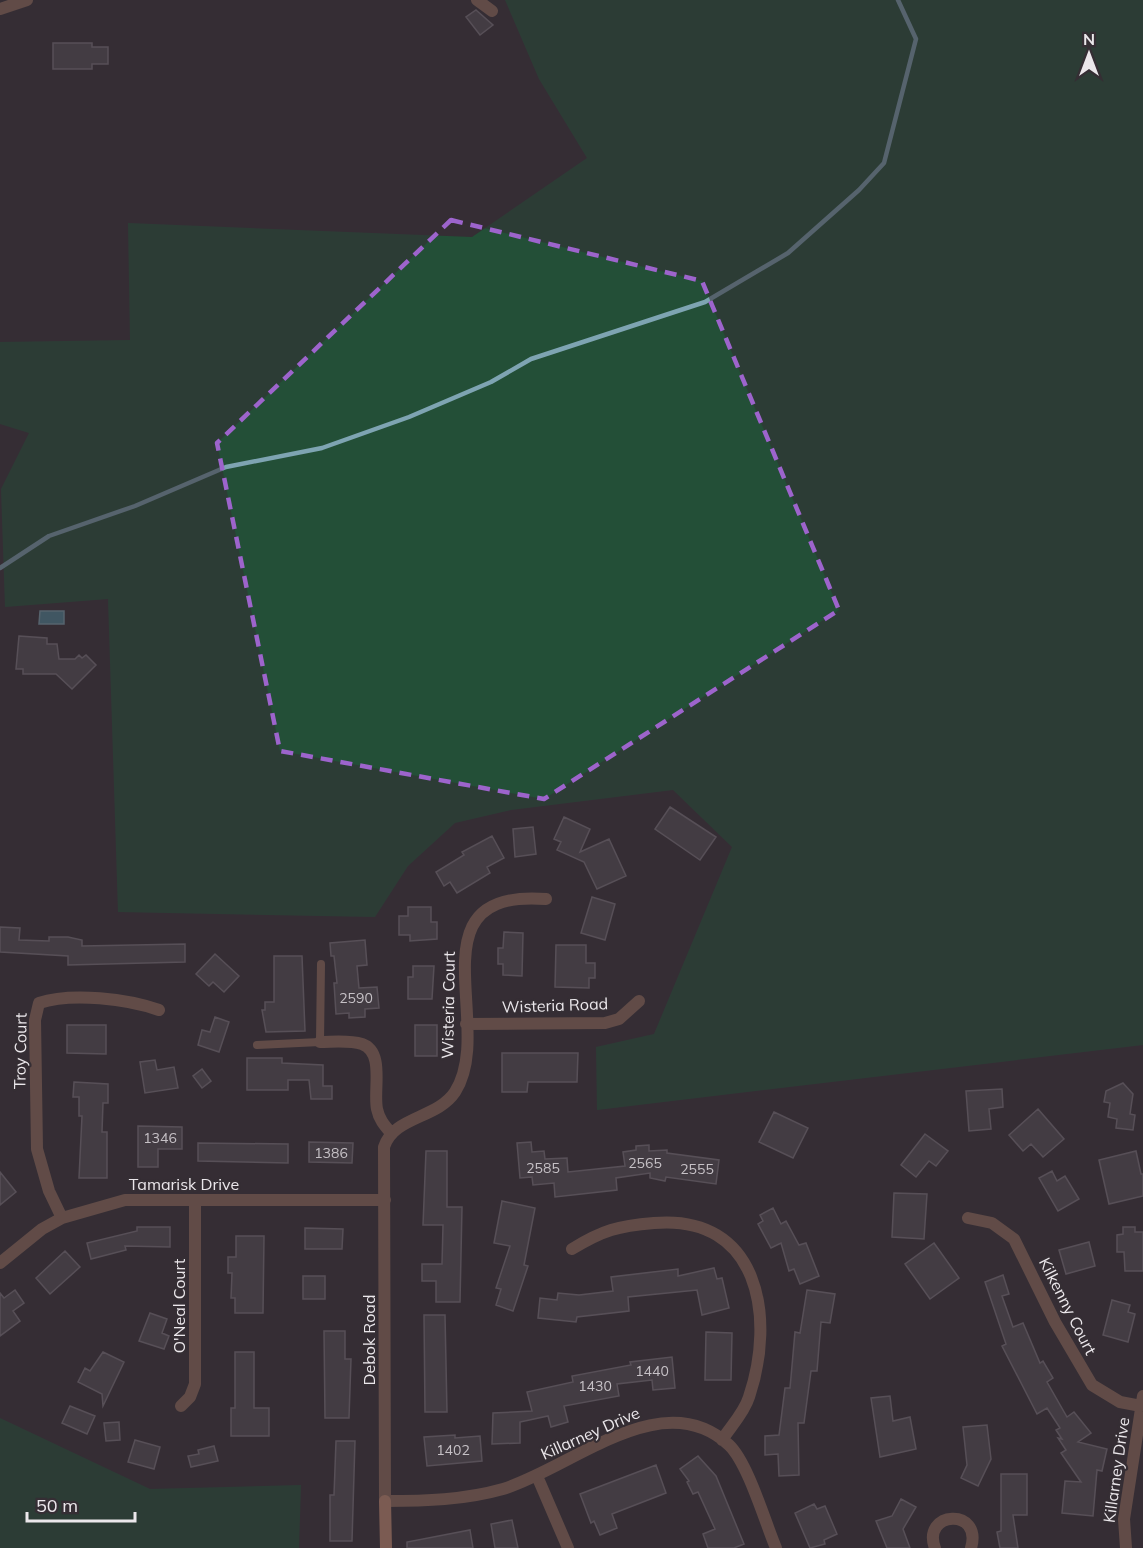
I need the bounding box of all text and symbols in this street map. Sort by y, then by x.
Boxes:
north arrow [1059,24,1119,84]
text: N [1083,29,1095,49]
street label: Wisteria Court [437,951,459,1059]
house number: 2590 [339,989,373,1007]
street label: Wisteria Road [502,993,608,1017]
street label: Troy Court [9,1012,31,1089]
house number: 1346 [143,1129,177,1147]
house number: 1386 [314,1144,348,1162]
house number: 2565 [628,1154,662,1172]
house number: 2585 [526,1159,560,1177]
house number: 2555 [680,1160,714,1178]
street label: Tamarisk Drive [129,1174,239,1194]
street label: Kilkenny Court [1035,1254,1101,1358]
street label: O'Neal Court [169,1258,189,1353]
street label: Debok Road [359,1294,379,1386]
house number: 1440 [635,1362,669,1380]
house number: 1430 [578,1377,612,1395]
street label: Killarney Drive [537,1402,643,1464]
street label: Killarney Drive [1099,1416,1133,1524]
house number: 1402 [436,1441,470,1459]
scale bar [27,1485,135,1523]
text: 50 m [36,1494,78,1517]

